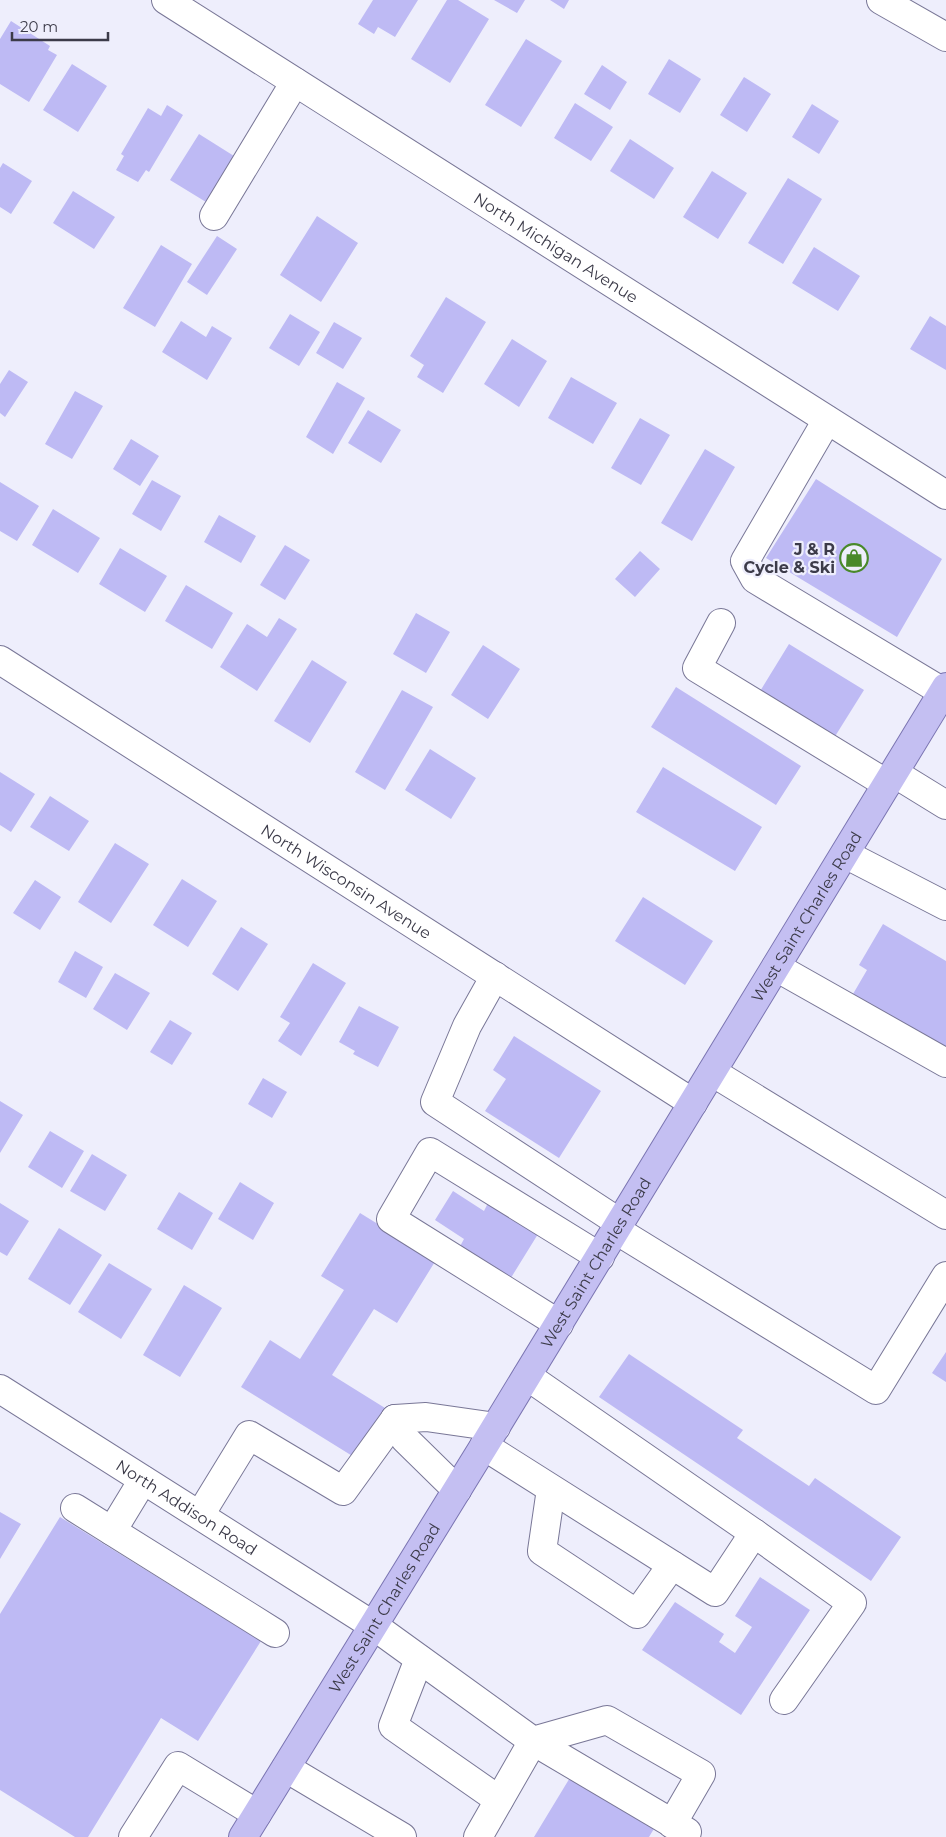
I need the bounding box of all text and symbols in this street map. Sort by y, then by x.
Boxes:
scale bar [12,10,109,42]
text: 20 m [20,17,58,36]
street label: North Michigan Avenue [470,188,642,307]
place label: J & R Cycle & Ski [744,540,835,577]
shop icon: J & R Cycle & Ski [839,543,869,573]
street label: North Wisconsin Avenue [258,820,435,943]
street label: West Saint Charles Road [747,828,865,1005]
street label: West Saint Charles Road [537,1174,655,1351]
street label: North Addison Road [113,1456,261,1559]
street label: West Saint Charles Road [325,1520,444,1696]

